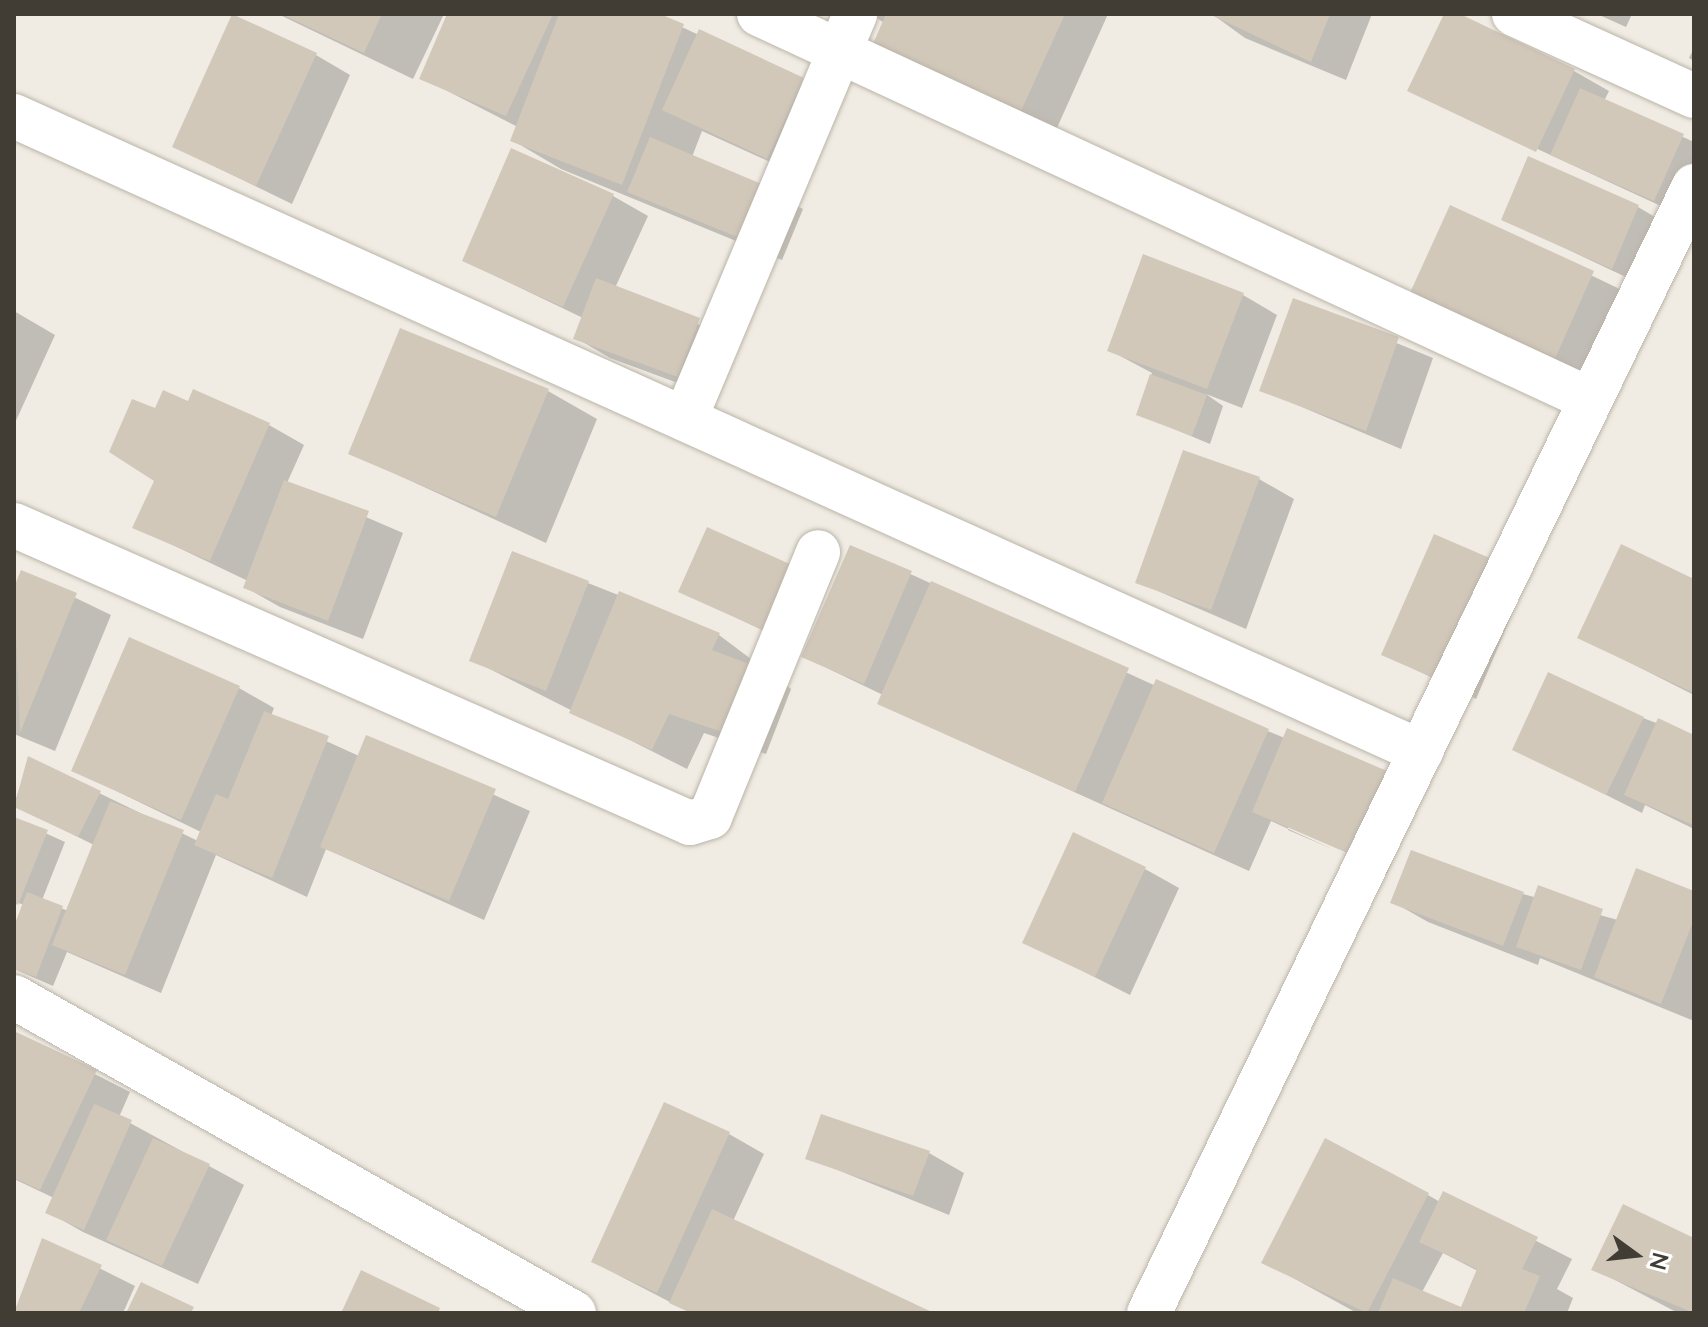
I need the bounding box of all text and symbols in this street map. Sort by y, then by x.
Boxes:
north arrow [1596,1215,1676,1295]
text: N [1644,1250,1675,1273]

